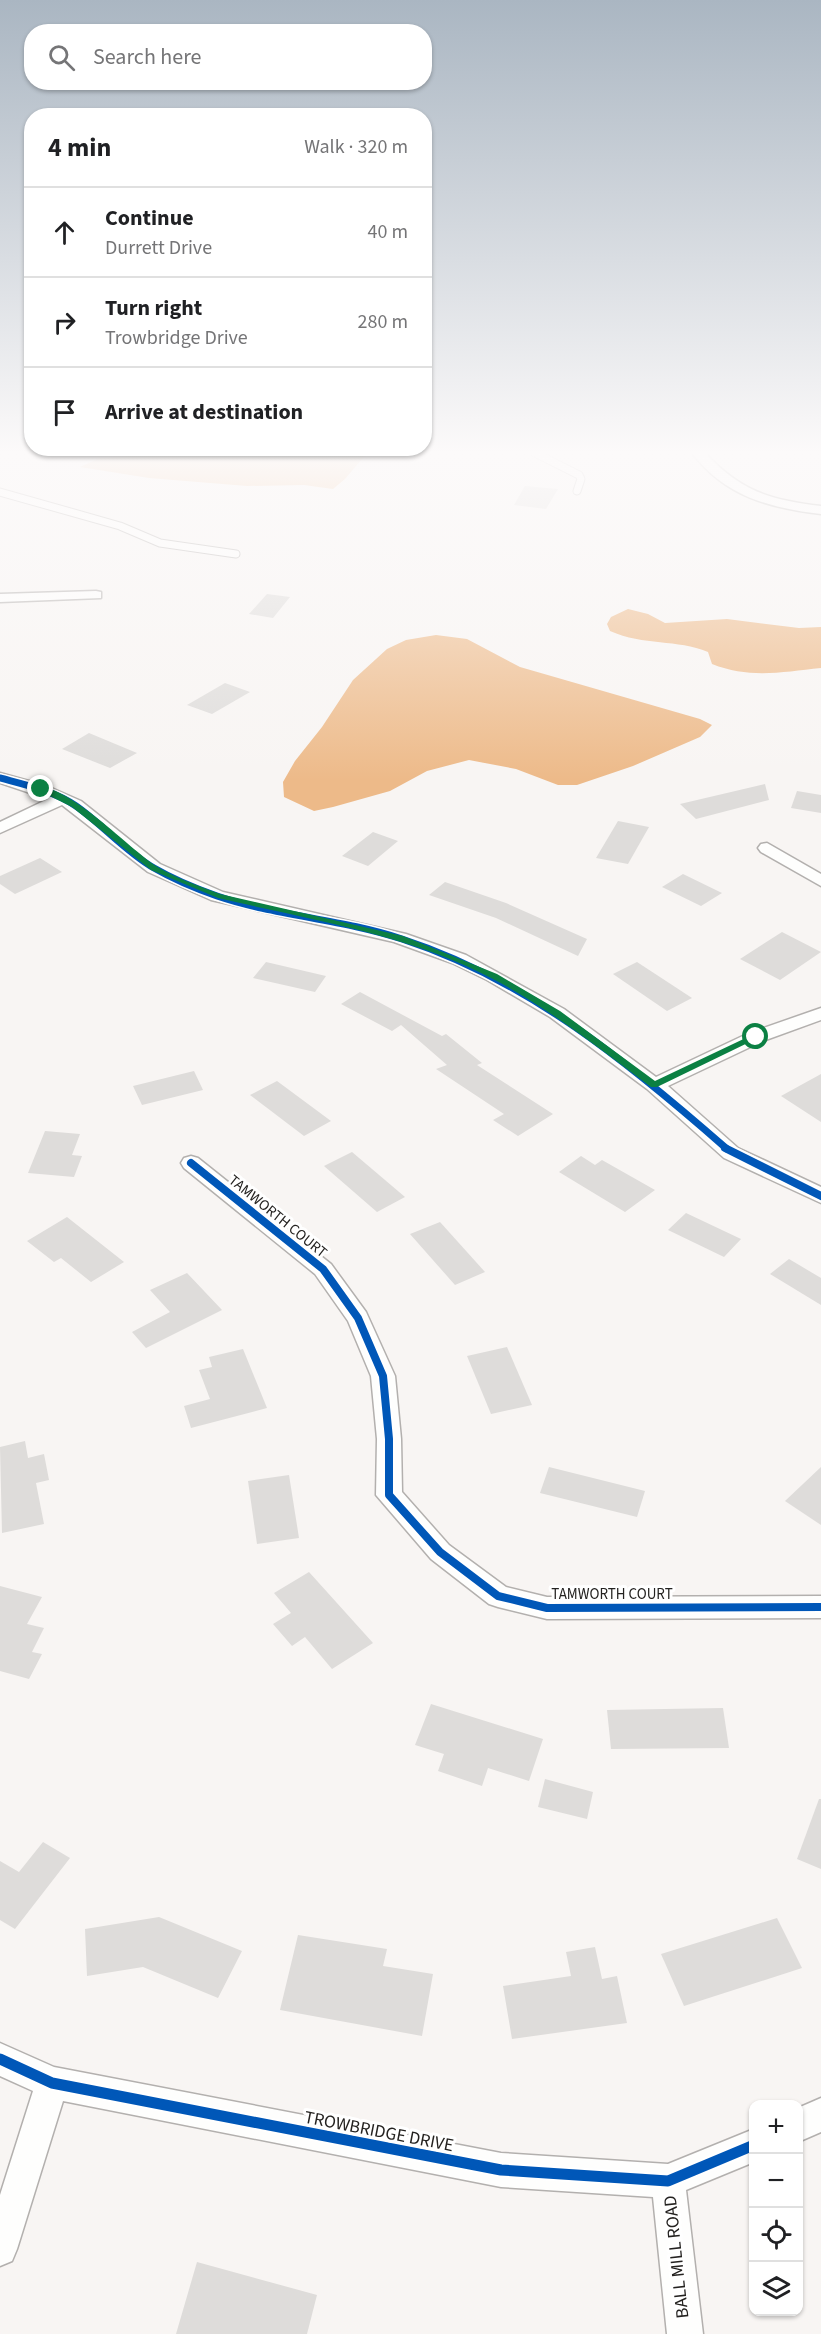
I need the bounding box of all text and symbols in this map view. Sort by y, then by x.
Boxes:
search box [24,24,432,90]
icon: search [45,41,78,74]
text: Search here [93,41,201,73]
text: 4 min [48,129,111,166]
text: Walk · 320 m [304,133,408,161]
text: Continue [105,202,194,234]
icon: ahead [48,216,81,249]
text: 40 m [368,218,408,246]
text: Durrett Drive [105,234,212,262]
text: Turn right [105,292,202,324]
icon: right [48,306,81,339]
text: 280 m [358,308,408,336]
text: Trowbridge Drive [105,324,248,352]
icon: arrive [48,396,81,429]
text: Arrive at destination [105,396,303,428]
route end [27,775,53,801]
route start [742,1023,768,1049]
street label: TAMWORTH COURT [224,1170,331,1263]
street label: TAMWORTH COURT [551,1584,673,1605]
map controls [749,2100,803,2316]
button: + [749,2100,803,2154]
street label: TROWBRIDGE DRIVE [302,2105,456,2158]
button: − [749,2154,803,2208]
street label: BALL MILL ROAD [658,2194,695,2320]
button: locate [749,2208,803,2262]
button: layers [749,2262,803,2316]

